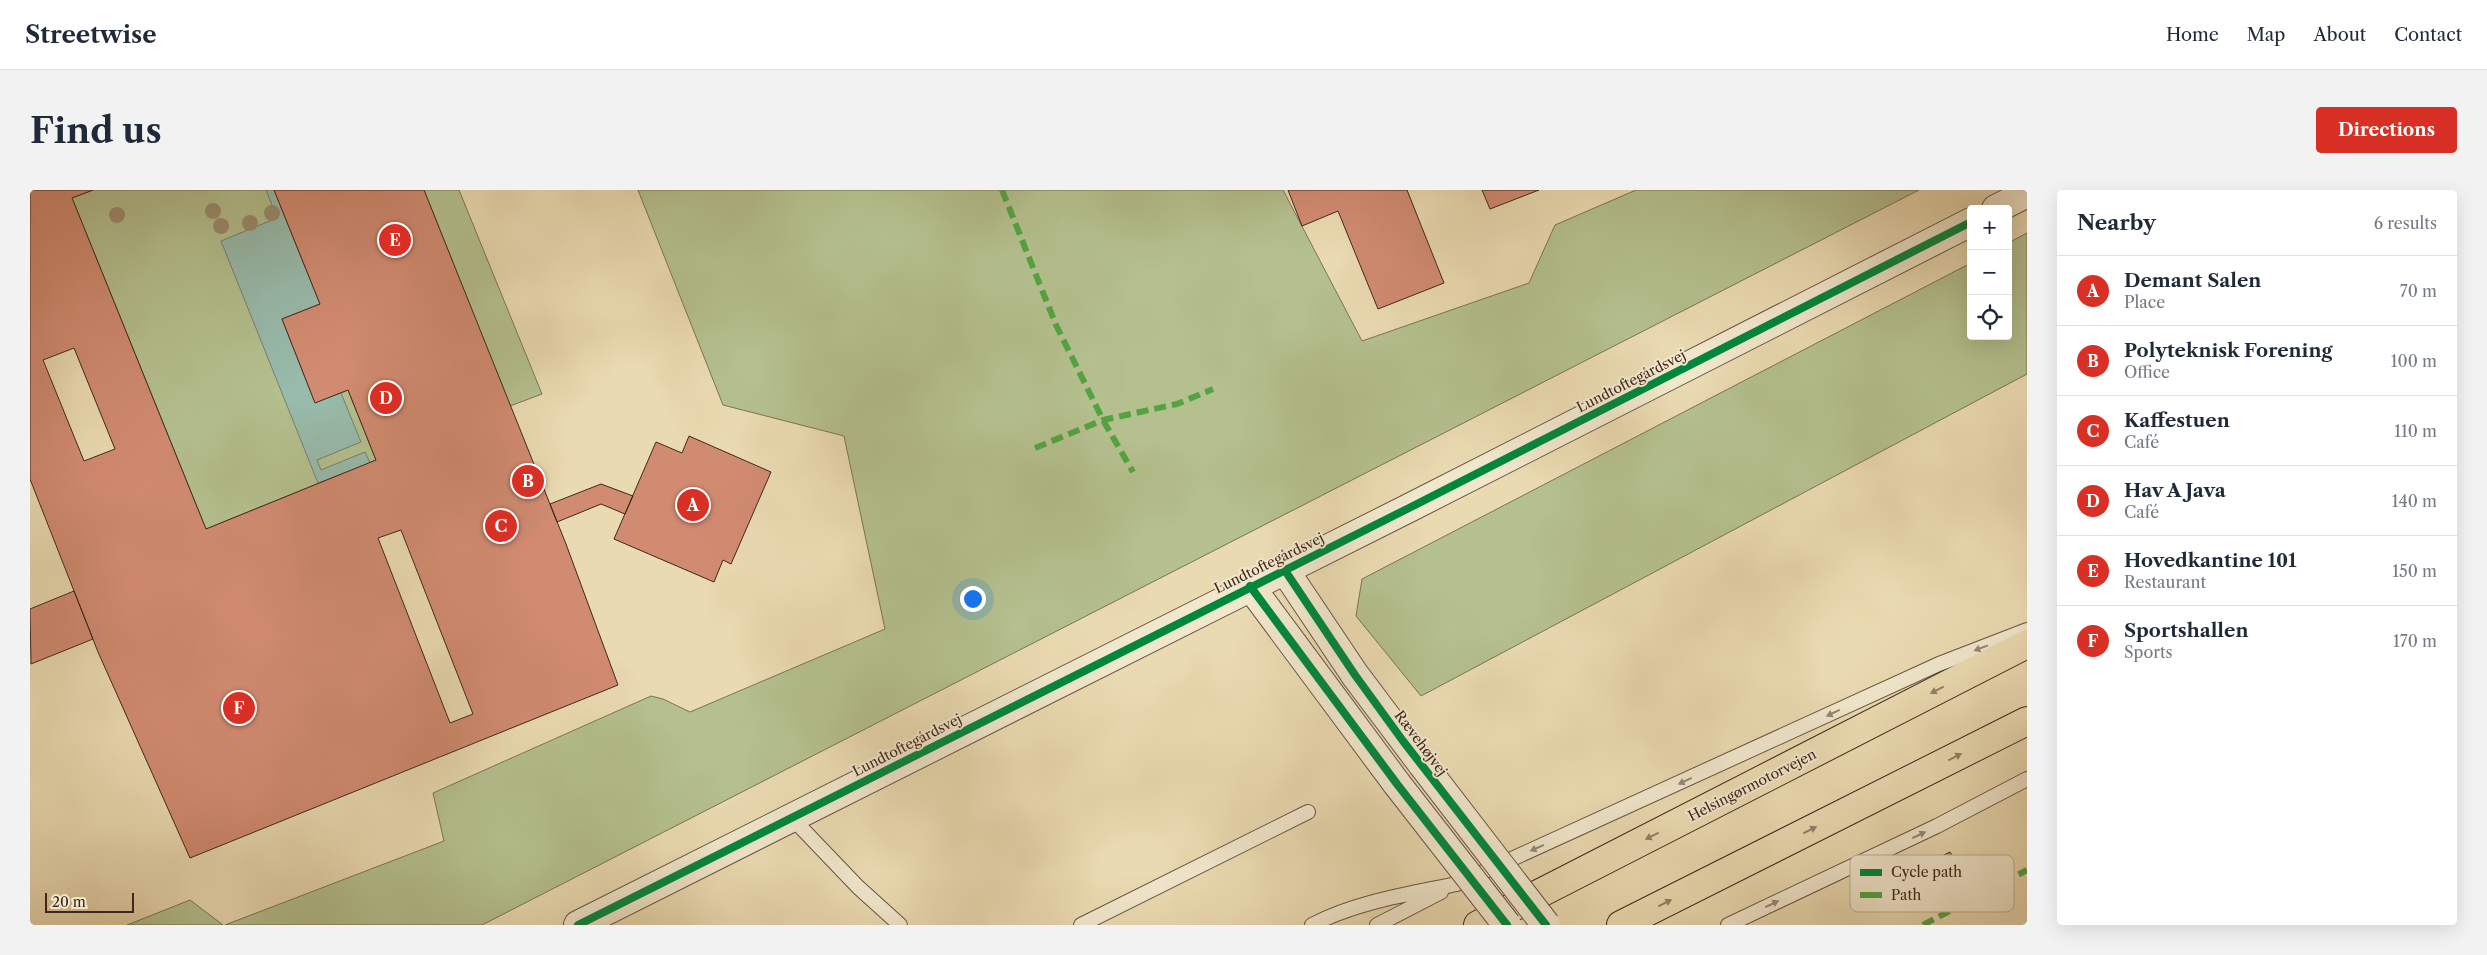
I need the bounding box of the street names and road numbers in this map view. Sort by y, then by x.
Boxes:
street label: Lundtoftegårdsvej [1573,346,1689,416]
street label: Lundtoftegårdsvej [1211,529,1327,597]
street label: Rævehøjvej [1391,707,1451,779]
street label: Lundtoftegårdsvej [849,710,965,780]
street label: Helsingørmotorvejen [1685,745,1819,825]

